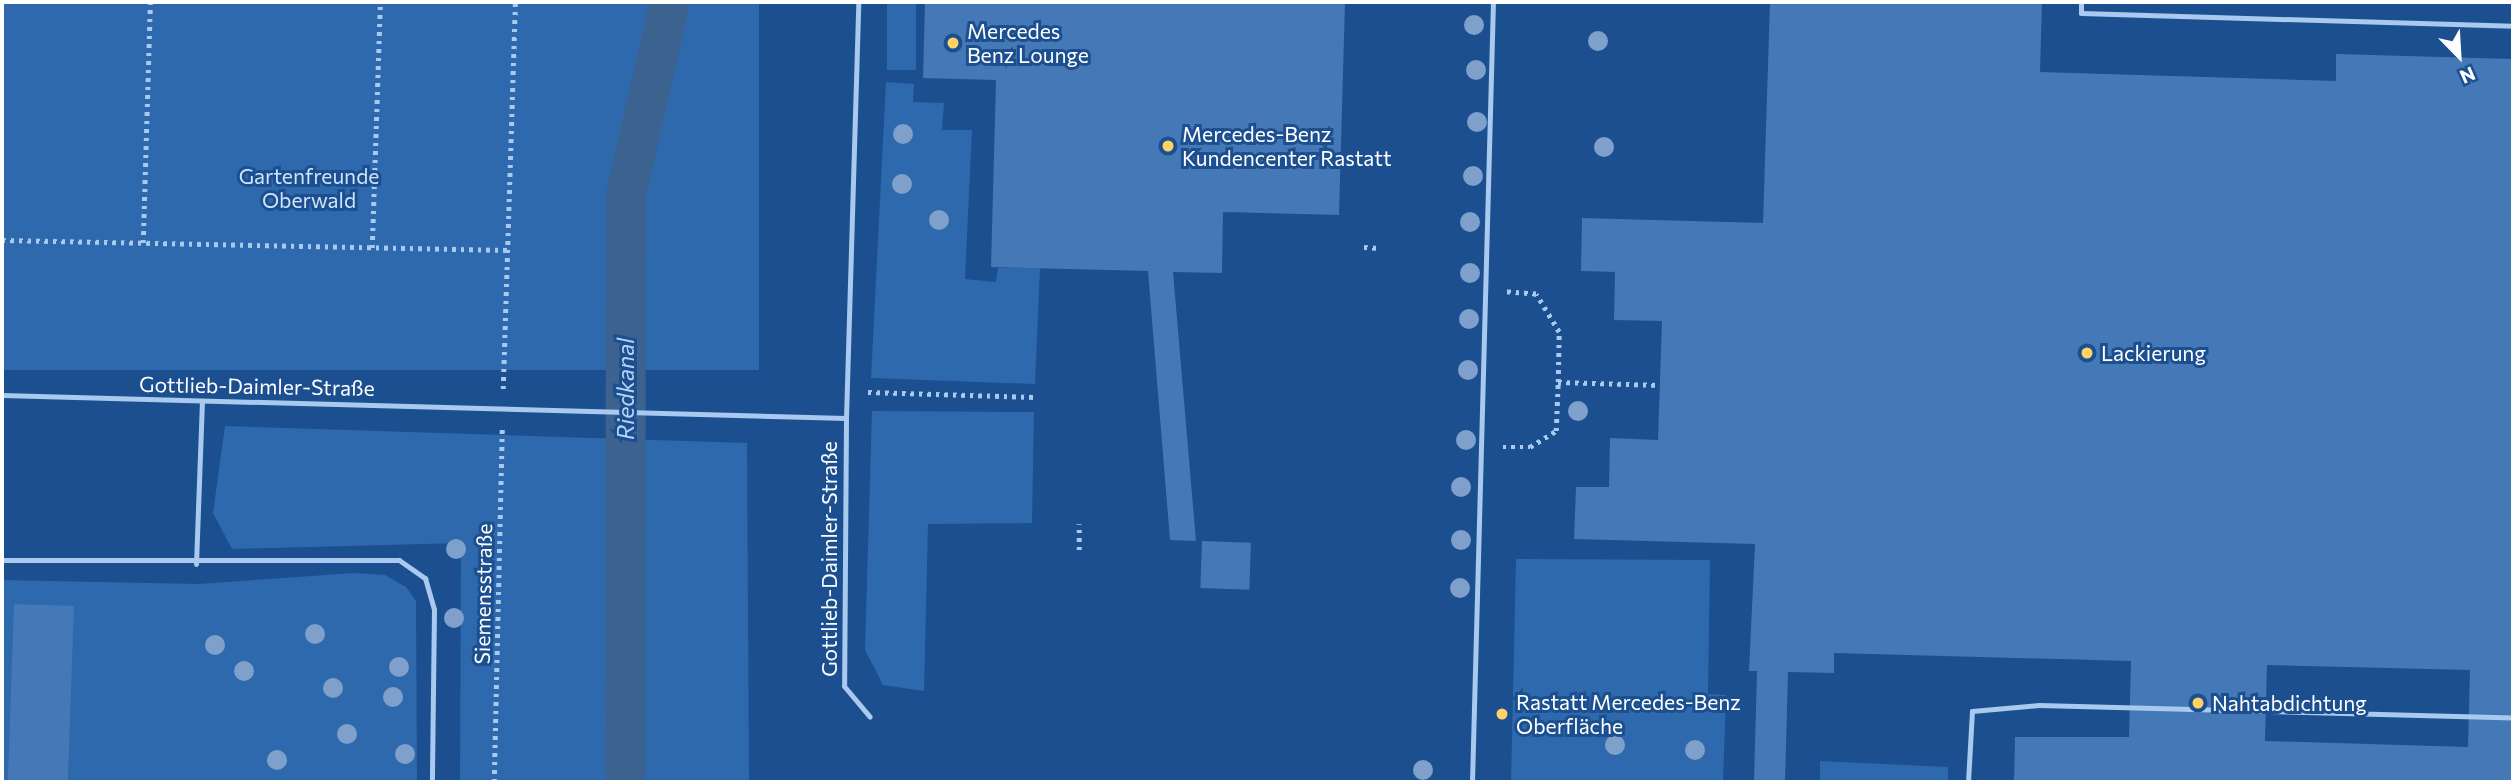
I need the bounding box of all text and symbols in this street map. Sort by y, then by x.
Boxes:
place label: Mercedes Benz Lounge [967,18,1089,68]
north arrow [2424,21,2494,91]
marker: Mercedes Benz Lounge [945,35,961,51]
text: N [2457,62,2479,89]
place label: Mercedes-Benz Kundencenter Rastatt [1182,121,1392,171]
marker: Mercedes-Benz Kundencenter Rastatt [1160,138,1176,154]
park label: Gartenfreunde Oberwald [239,163,379,213]
water label: Riedkanal [611,338,639,440]
place label: Lackierung [2101,340,2206,366]
marker: Lackierung [2079,345,2095,361]
street label: Gottlieb-Daimler-Straße [139,371,375,401]
street label: Gottlieb-Daimler-Straße [816,441,842,677]
street label: Siemensstraße [469,523,497,665]
place label: Rastatt Mercedes-Benz Oberfläche [1516,689,1741,739]
place label: Nahtabdichtung [2212,690,2367,716]
marker: Nahtabdichtung [2190,695,2206,711]
marker: Rastatt Mercedes-Benz Oberfläche [1494,706,1510,722]

